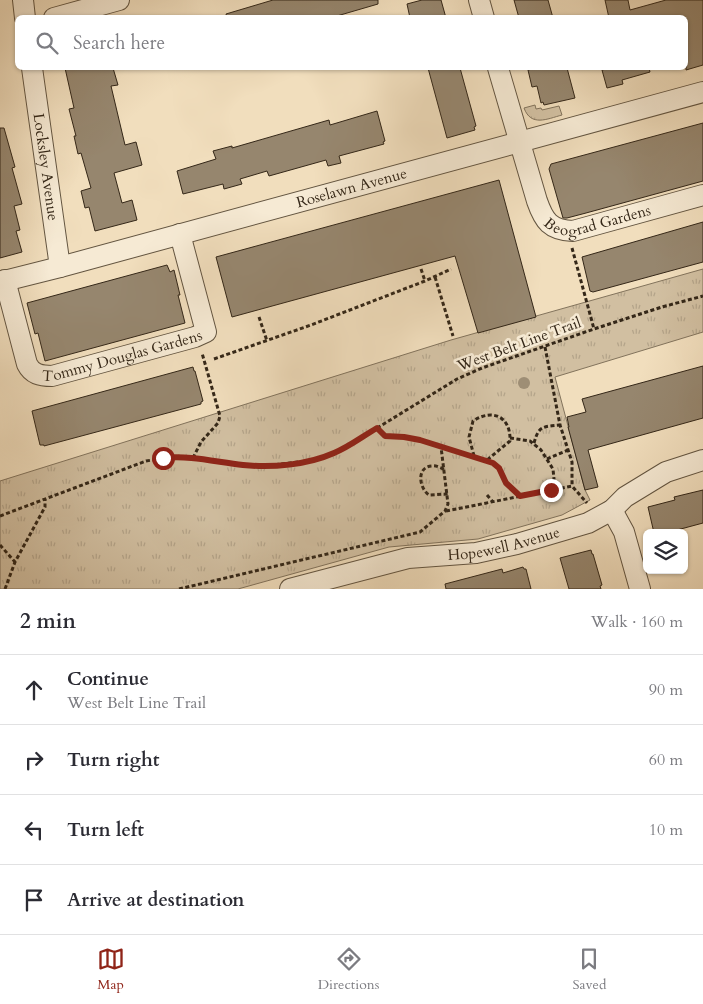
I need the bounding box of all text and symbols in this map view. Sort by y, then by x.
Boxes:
search box [15,15,688,70]
icon: search [33,29,61,57]
text: Search here [73,30,165,56]
street label: Locksley Avenue [28,112,63,222]
street label: Roselawn Avenue [294,163,409,212]
street label: Beograd Gardens [540,200,653,241]
street label: West Belt Line Trail [453,312,584,376]
street label: Tommy Douglas Gardens [41,325,205,386]
route start [152,447,175,470]
route end [540,479,563,502]
street label: Hopewell Avenue [447,522,562,565]
map controls [643,529,688,574]
button: layers [643,529,688,574]
text: 2 min [20,607,76,636]
text: Walk · 160 m [591,611,683,633]
text: Continue [67,666,149,692]
icon: ahead [20,676,48,704]
text: 90 m [649,679,683,701]
text: West Belt Line Trail [67,692,206,714]
icon: right [20,746,48,774]
text: Turn right [67,747,159,773]
text: 60 m [649,749,683,771]
icon: left [20,816,48,844]
text: Turn left [67,817,144,843]
text: 10 m [649,819,683,841]
icon: arrive [20,886,48,914]
text: Arrive at destination [67,887,244,913]
tab: Map [97,945,125,994]
tab: Directions [318,945,379,994]
tab: Saved [572,945,606,994]

